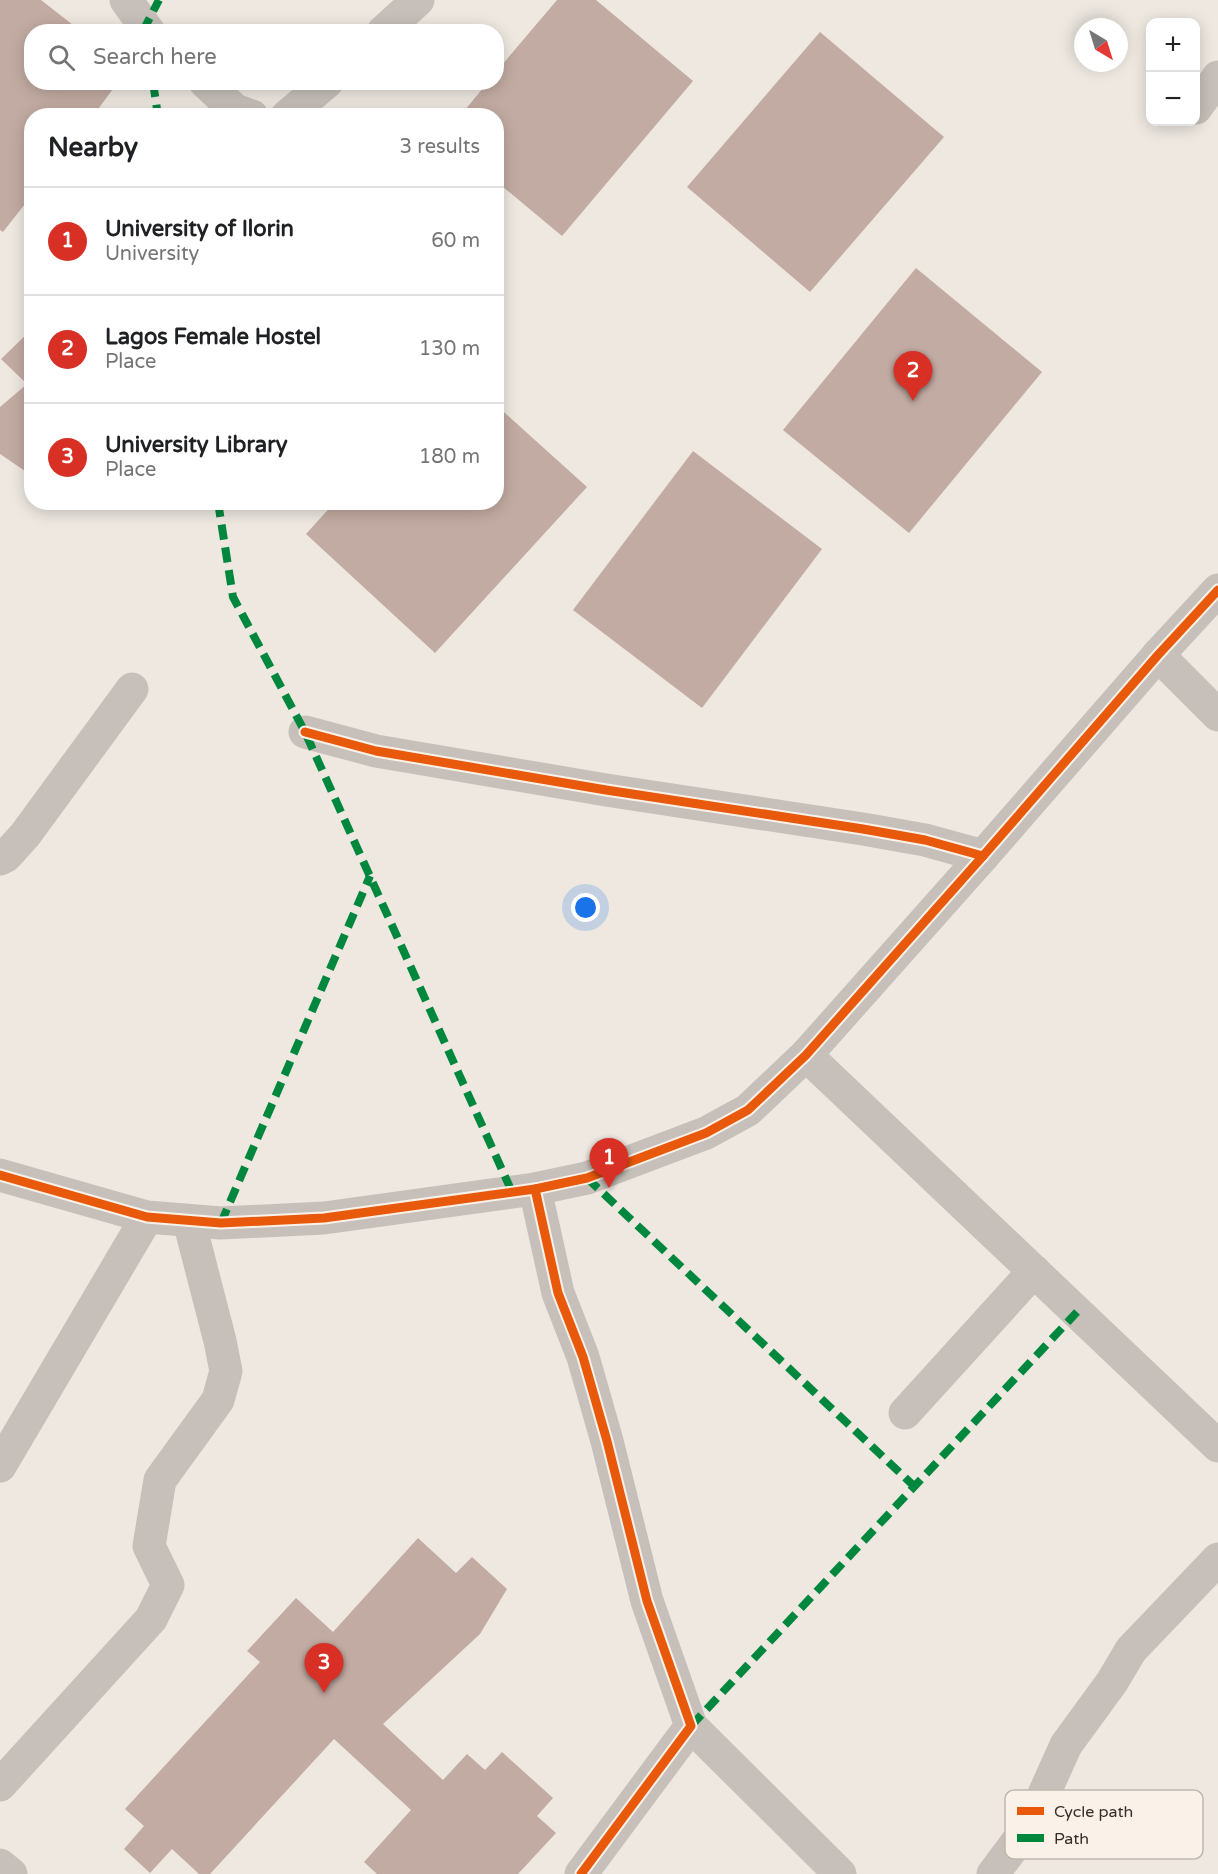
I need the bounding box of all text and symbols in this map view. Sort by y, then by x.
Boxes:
north arrow [1074,18,1128,72]
map controls [1146,18,1200,126]
button: + [1146,18,1200,72]
search box [24,24,504,90]
icon: search [45,41,78,74]
text: Search here [93,44,217,70]
button: − [1146,72,1200,126]
text: Nearby [48,132,138,163]
text: 3 results [400,135,480,159]
text: University of Ilorin [105,216,294,242]
text: 1 [61,229,74,253]
text: 60 m [431,229,480,253]
text: University [105,242,199,266]
text: Lagos Female Hostel [105,324,321,350]
text: 2 [61,337,74,361]
text: 130 m [419,337,480,361]
text: Place [105,350,156,374]
pin: 2 [894,352,932,401]
text: University Library [105,432,287,458]
text: 3 [61,445,74,469]
text: 180 m [419,445,480,469]
text: Place [105,458,156,482]
your location [571,893,600,922]
pin: 1 [590,1138,628,1188]
pin: 3 [304,1644,344,1693]
legend [1005,1790,1203,1859]
text: Cycle path [1054,1802,1133,1822]
text: Path [1054,1829,1089,1849]

